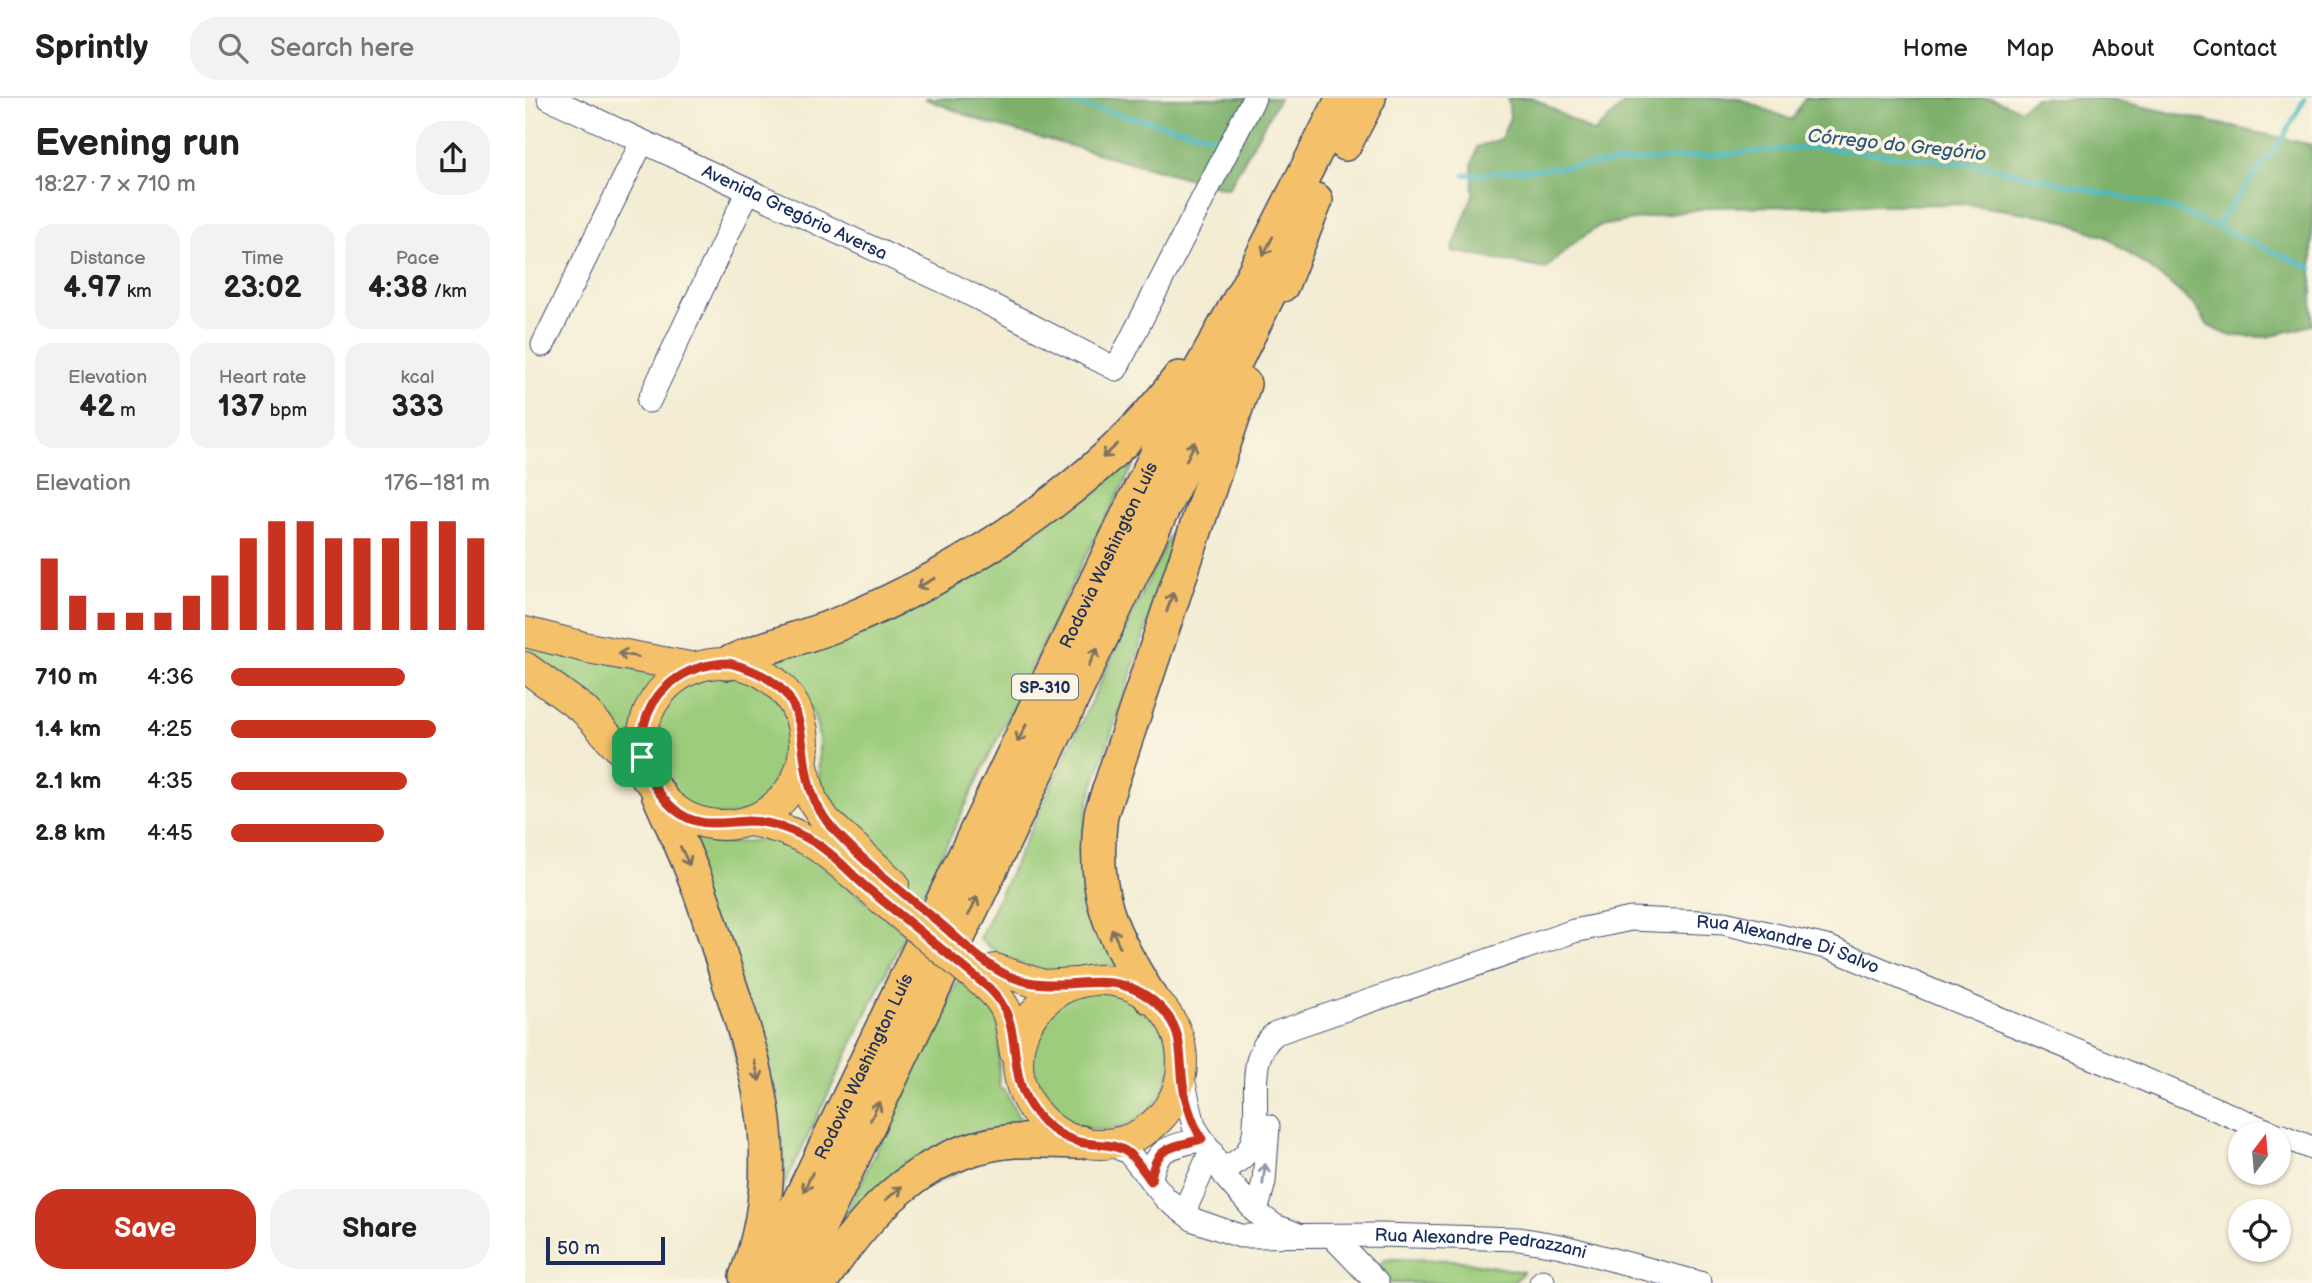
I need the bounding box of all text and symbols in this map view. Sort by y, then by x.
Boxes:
search box [190,17,680,80]
text: Sprintly [35,28,148,68]
icon: search [214,29,252,67]
text: Search here [270,33,414,64]
text: Home [1903,34,1968,63]
text: Map [2006,34,2054,63]
text: About [2092,34,2154,63]
text: Contact [2192,34,2277,63]
text: Evening run [35,121,240,166]
button: share [416,121,490,195]
water label: Córrego do Gregório [1806,125,1987,166]
street label: Avenida Gregório Aversa [699,161,890,265]
text: 18:27 · 7 × 710 m [35,170,196,198]
one-way arrow [1260,235,1274,256]
text: Distance [70,247,145,270]
text: Time [241,247,284,270]
text: Pace [396,247,439,270]
text: 4.97 [63,270,122,306]
text: 23:02 [223,270,302,306]
text: 4:38 [368,270,428,306]
text: km [122,280,152,303]
text: /km [428,280,467,303]
text: Elevation [68,366,147,389]
text: Heart rate [219,366,306,389]
text: kcal [400,366,435,389]
text: 42 [79,389,115,425]
text: 137 [218,389,265,425]
text: 333 [391,389,444,425]
text: m [115,399,136,422]
text: bpm [265,399,307,422]
one-way arrow [1184,441,1198,462]
one-way arrow [1102,443,1119,460]
street label: Rodovia Washington Luís [1055,459,1162,652]
text: Elevation [35,469,131,497]
text: 176–181 m [384,469,490,497]
one-way arrow [916,577,936,591]
one-way arrow [1164,591,1177,613]
one-way arrow [1088,646,1101,667]
one-way arrow [617,648,640,662]
text: 710 m [35,663,98,691]
text: 4:36 [147,663,194,691]
road number: SP-310 [1012,674,1078,700]
text: 1.4 km [35,715,101,743]
text: 4:25 [147,715,192,743]
one-way arrow [1015,723,1028,744]
pin [612,727,672,787]
icon: arrive [623,738,661,776]
text: 2.1 km [35,767,101,795]
text: 4:35 [147,767,193,795]
text: 2.8 km [35,819,106,847]
text: 4:45 [147,819,193,847]
one-way arrow [679,845,692,866]
one-way arrow [967,896,981,917]
street label: Rua Alexandre Di Salvo [1696,912,1882,978]
one-way arrow [1109,928,1122,949]
street label: Rodovia Washington Luís [811,970,918,1163]
one-way arrow [751,1059,764,1082]
one-way arrow [869,1101,883,1122]
north arrow [2228,1122,2291,1185]
map controls [2228,1122,2291,1262]
one-way arrow [1258,1163,1271,1186]
one-way arrow [800,1171,814,1192]
one-way arrow [885,1185,903,1201]
button: Save [35,1189,256,1269]
button: Share [270,1189,490,1269]
button: locate [2228,1199,2291,1262]
street label: Rua Alexandre Pedrazzani [1374,1225,1589,1263]
scale bar [546,1234,665,1266]
text: 50 m [557,1237,600,1260]

